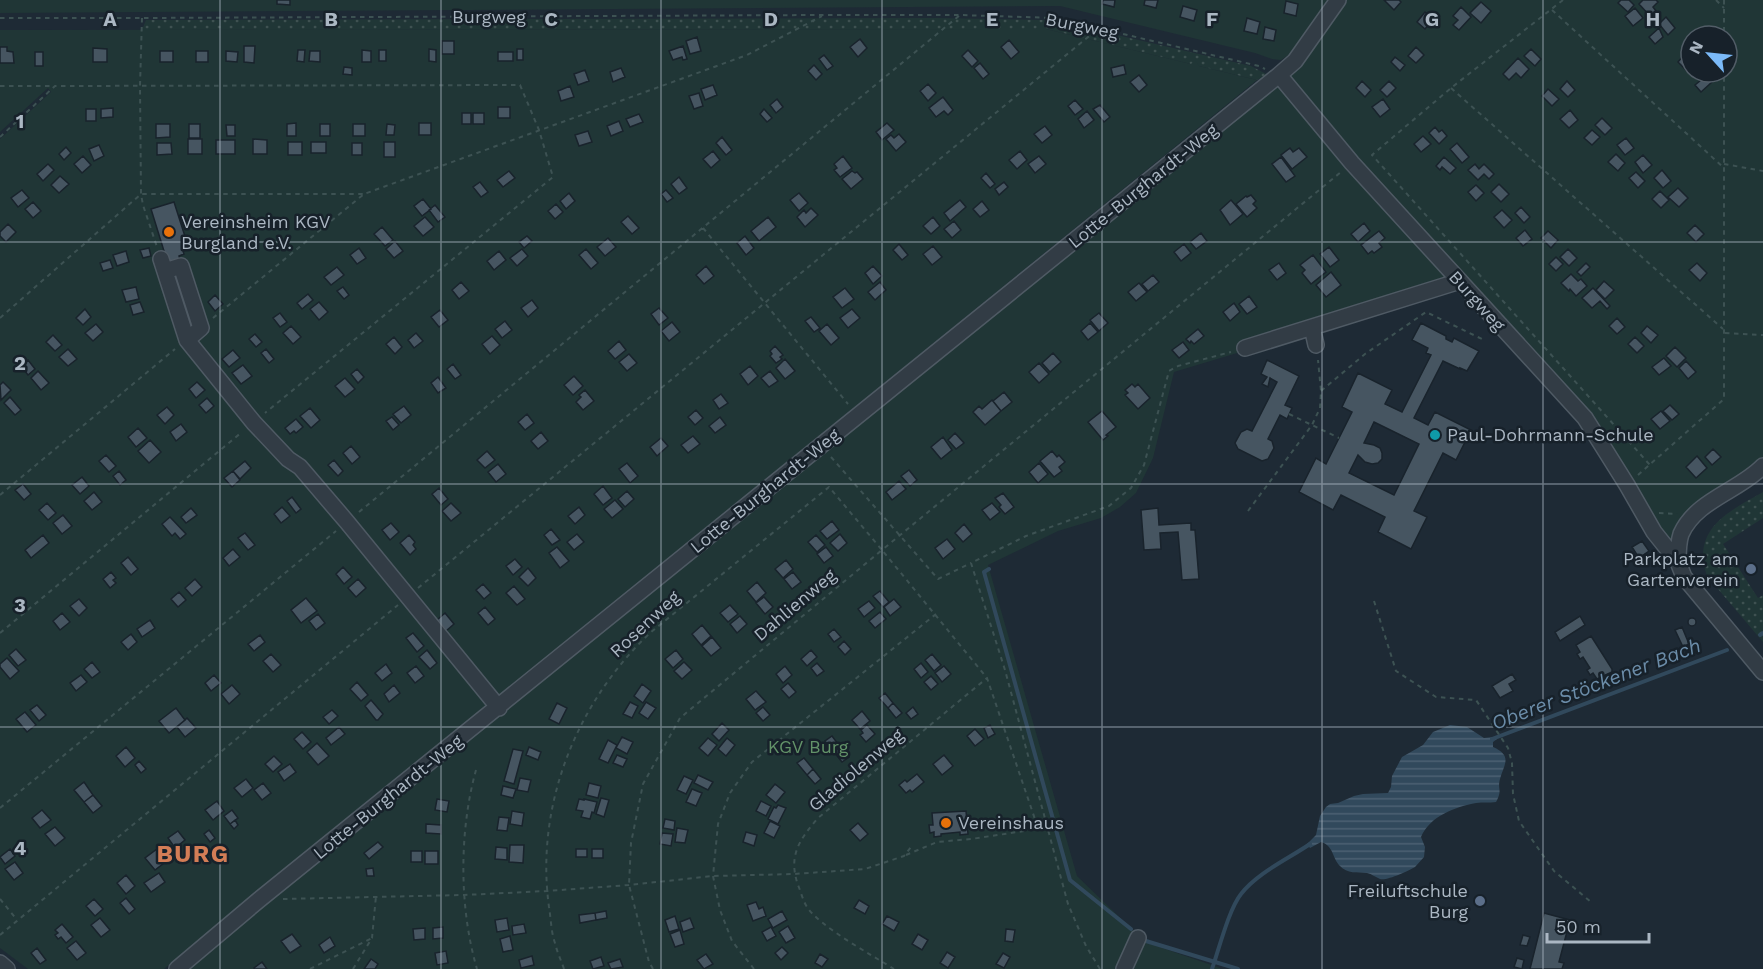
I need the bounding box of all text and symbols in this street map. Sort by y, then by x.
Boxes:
street label: Burgweg [452,6,526,27]
text: A [103,7,117,31]
text: B [324,7,338,31]
text: C [544,7,558,31]
text: D [764,7,778,31]
text: E [986,7,998,31]
text: F [1206,7,1218,31]
text: G [1425,7,1439,31]
text: H [1646,7,1660,31]
street label: Burgweg [1044,8,1121,43]
north arrow [1679,24,1739,84]
text: N [1685,38,1707,57]
text: 1 [16,109,24,133]
street label: Lotte-Burghardt-Weg [1064,119,1222,252]
place label: Vereinsheim KGV Burgland e.V. [181,211,331,253]
marker: Vereinsheim KGV Burgland e.V. [162,225,176,239]
street label: Burgweg [1445,266,1510,335]
text: 2 [14,351,26,375]
street label: Lotte-Burghardt-Weg [686,424,844,557]
place label: Paul-Dohrmann-Schule [1447,424,1654,445]
marker: Paul-Dohrmann-Schule [1428,428,1442,442]
place label: Parkplatz am Gartenverein [1623,548,1739,590]
marker: Parkplatz am Gartenverein [1744,562,1758,576]
street label: Dahlienweg [749,564,840,645]
street label: Rosenweg [605,586,684,661]
text: 3 [14,593,26,617]
water label: Oberer Stöckener Bach [1488,633,1704,735]
street label: Gladiolenweg [804,724,908,815]
street label: Lotte-Burghardt-Weg [309,730,467,863]
park label: KGV Burg [768,736,849,757]
place label: Vereinshaus [958,812,1064,833]
marker: Vereinshaus [939,816,953,830]
text: 4 [14,836,27,860]
district label: BURG [156,840,230,868]
place label: Freiluftschule Burg [1347,880,1468,922]
marker: Freiluftschule Burg [1473,894,1487,908]
scale bar [1547,906,1649,944]
text: 50 m [1556,916,1601,937]

